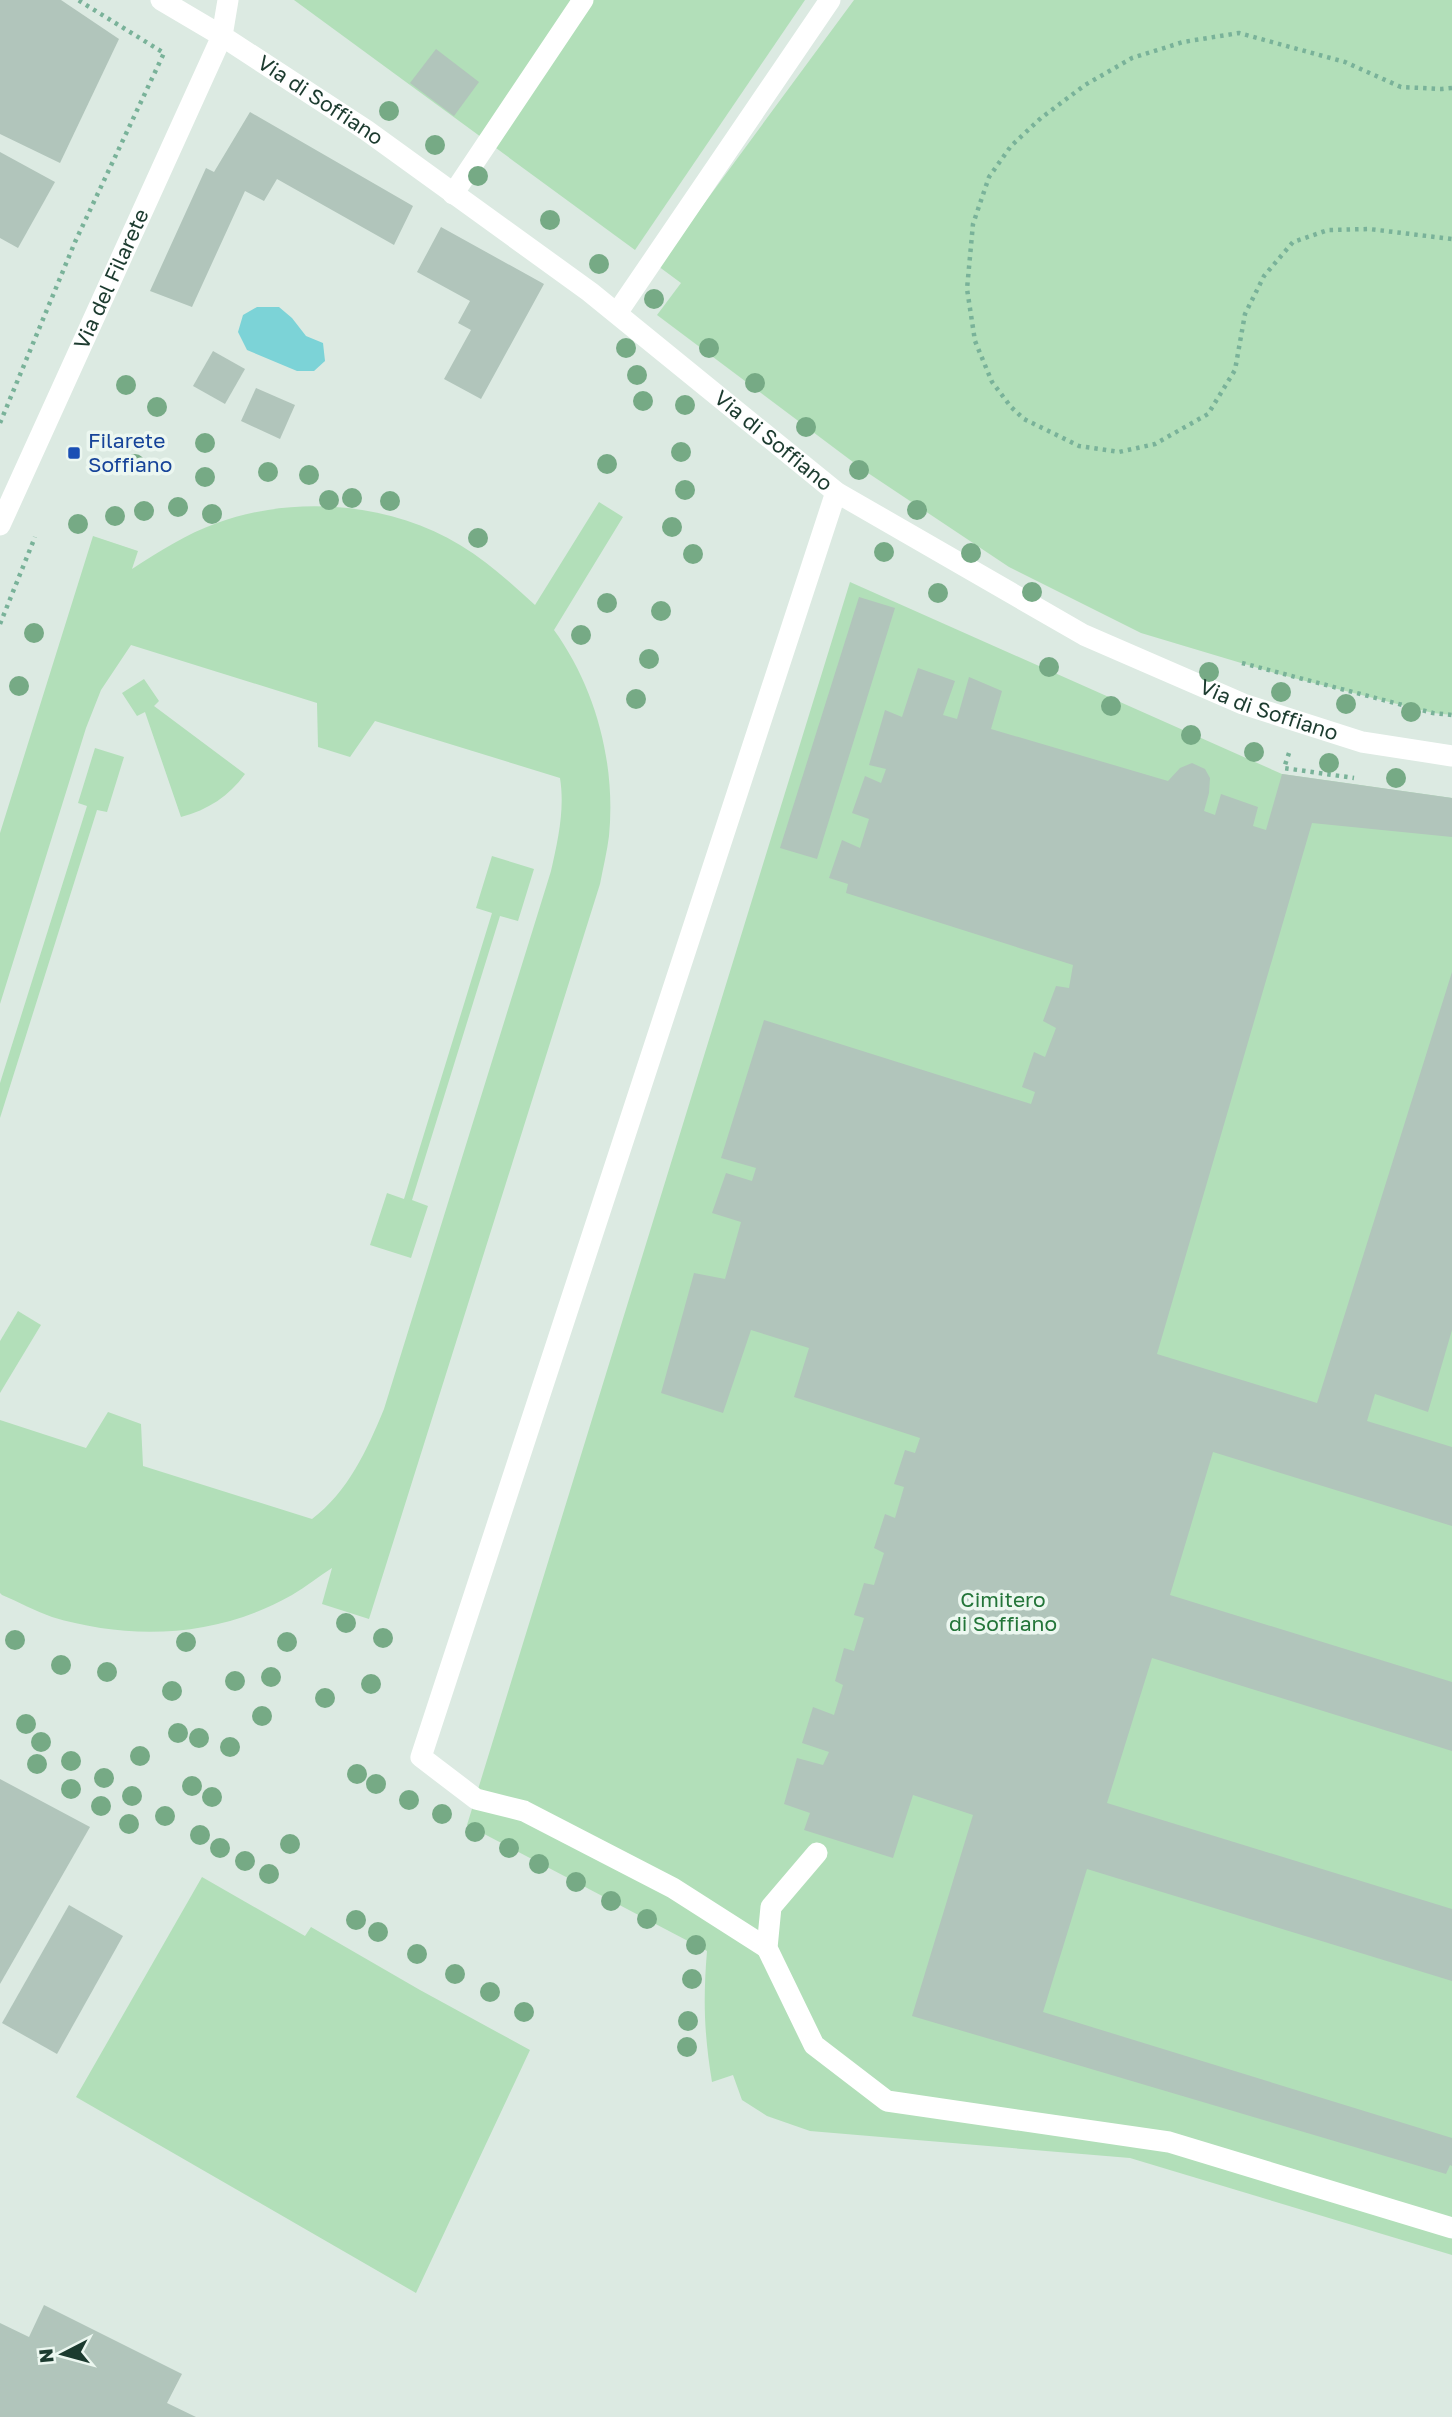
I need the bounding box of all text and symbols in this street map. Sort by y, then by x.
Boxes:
street label: Via di Soffiano [253,49,389,150]
street label: Via del Filarete [68,204,154,353]
street label: Via di Soffiano [709,384,838,496]
place label: Filarete Soffiano [88,427,172,477]
marker: Filarete Soffiano [66,445,82,461]
street label: Via di Soffiano [1196,673,1342,746]
park label: Cimitero di Soffiano [949,1586,1057,1636]
north arrow [28,2319,98,2389]
text: N [33,2347,58,2364]

